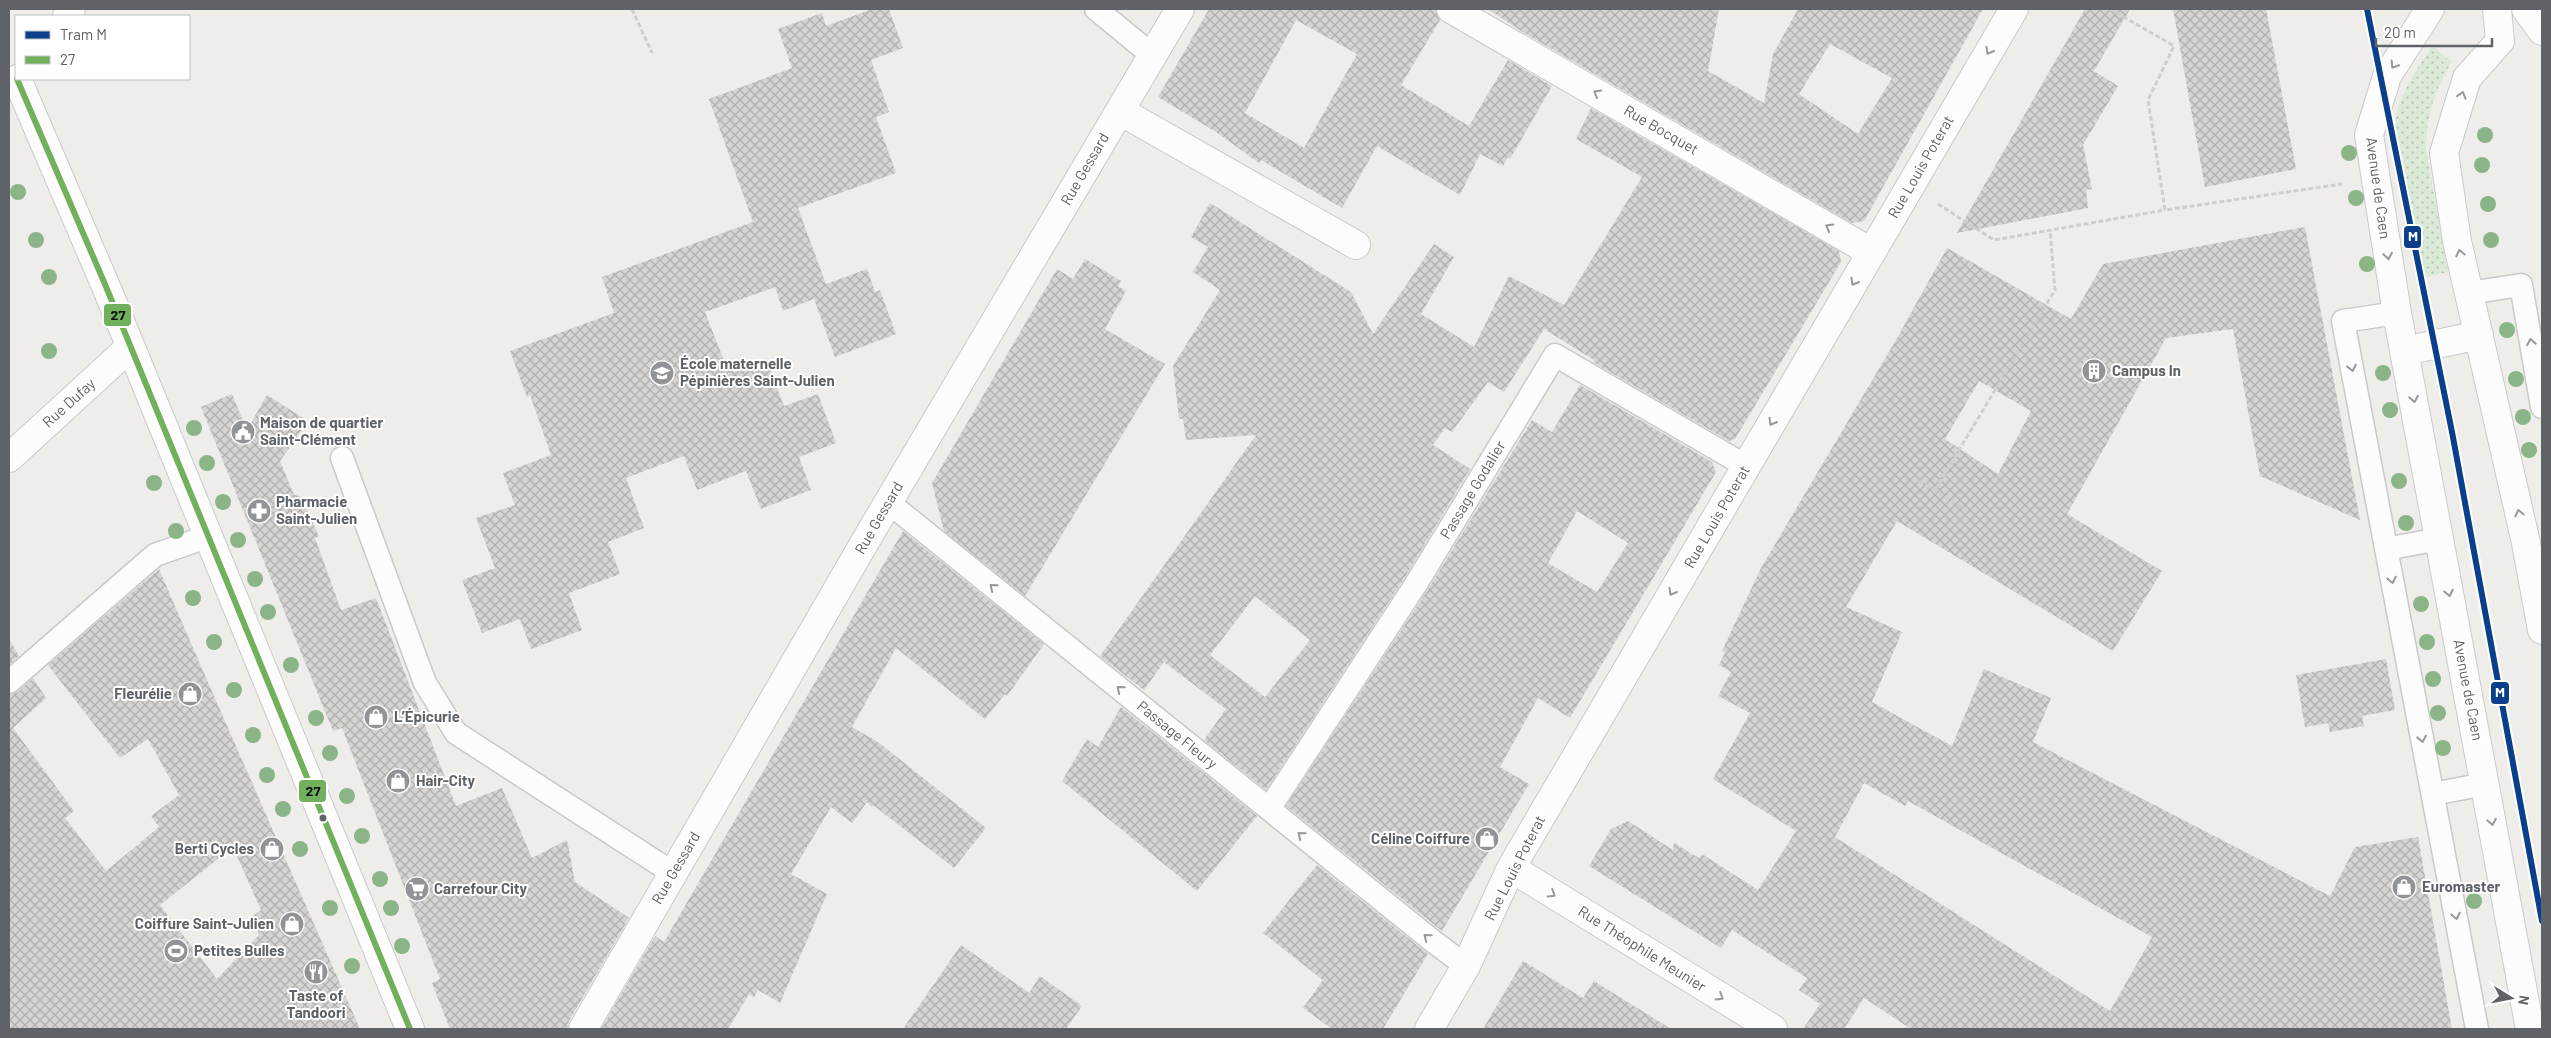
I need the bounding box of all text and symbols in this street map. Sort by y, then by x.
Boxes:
legend [15,15,190,80]
scale bar [2376,15,2492,47]
text: 20 m [2384,23,2416,41]
text: Tram M [60,25,107,43]
one-way arrow [1985,45,1995,54]
text: 27 [60,50,75,68]
one-way arrow [2391,59,2401,68]
one-way arrow [1594,90,1603,100]
one-way arrow [2456,91,2466,99]
street label: Rue Bocquet [1621,101,1702,158]
street label: Rue Louis Poterat [1883,112,1957,221]
street label: Rue Gessard [1056,129,1112,208]
street label: Avenue de Caen [2363,136,2395,240]
one-way arrow [1825,224,1834,234]
line badge: M [2403,225,2422,249]
text: M [2408,227,2418,244]
one-way arrow [2455,249,2466,258]
one-way arrow [2382,252,2392,260]
one-way arrow [1850,276,1860,285]
line badge: 27 [103,303,132,327]
text: 27 [111,306,125,323]
one-way arrow [2526,337,2537,345]
place label: École maternelle Pépinières Saint-Julien [680,354,835,389]
building icon: Campus In [2081,358,2107,384]
school or university icon: École maternelle Pépinières Saint-Julien [649,360,675,386]
place label: Campus In [2112,361,2181,379]
one-way arrow [2347,364,2357,373]
street label: Rue Dufay [38,374,99,431]
one-way arrow [2408,395,2418,403]
place label: Maison de quartier Saint-Clément [260,413,383,448]
one-way arrow [1768,417,1778,426]
public building icon: Maison de quartier Saint-Clément [230,419,256,445]
street label: Passage Godalier [1436,437,1509,542]
street label: Rue Louis Poterat [1679,462,1753,571]
street label: Rue Gessard [850,478,906,557]
place label: Pharmacie Saint-Julien [276,492,357,527]
pharmacy icon: Pharmacie Saint-Julien [246,498,272,524]
one-way arrow [2514,509,2525,518]
one-way arrow [2387,575,2397,584]
one-way arrow [990,584,999,592]
one-way arrow [1668,587,1678,596]
one-way arrow [2444,589,2454,598]
street label: Avenue de Caen [2450,638,2488,742]
shop icon: Fleurélie [177,681,203,707]
line badge: M [2490,681,2510,705]
text: M [2495,683,2505,700]
place label: Fleurélie [114,684,172,702]
one-way arrow [1116,685,1125,694]
street label: Passage Fleury [1134,696,1222,772]
shop icon: L’Épicurie [363,704,389,730]
place label: L’Épicurie [394,707,460,725]
one-way arrow [2417,735,2427,744]
shop icon: Hair-City [385,768,411,794]
place label: Hair-City [416,771,475,789]
line badge: 27 [298,779,327,803]
text: 27 [306,782,320,799]
street label: Rue Louis Poterat [1480,812,1548,923]
unlabelled marker [318,813,328,823]
one-way arrow [2486,817,2497,826]
shop icon: Céline Coiffure [1474,826,1500,852]
street label: Rue Gessard [647,828,703,907]
place label: Céline Coiffure [1371,829,1470,847]
one-way arrow [1297,831,1306,840]
shop icon: Berti Cycles [259,836,285,862]
place label: Berti Cycles [175,839,254,857]
shop icon: Euromaster [2391,874,2417,900]
supermarket icon: Carrefour City [404,876,430,902]
place label: Euromaster [2422,877,2501,895]
place label: Carrefour City [434,879,528,897]
one-way arrow [1547,887,1556,897]
street label: Rue Théophile Meunier [1575,901,1710,995]
shop icon: Coiffure Saint-Julien [279,911,305,937]
one-way arrow [2450,912,2460,921]
place label: Coiffure Saint-Julien [135,914,274,932]
one-way arrow [1424,934,1433,942]
sports icon: Petites Bulles [163,938,189,964]
place label: Petites Bulles [194,941,285,959]
restaurant icon: Taste of Tandoori [303,959,329,985]
north arrow [2486,973,2536,1023]
place label: Taste of Tandoori [286,986,346,1021]
one-way arrow [1715,991,1724,1000]
text: N [2515,994,2533,1006]

